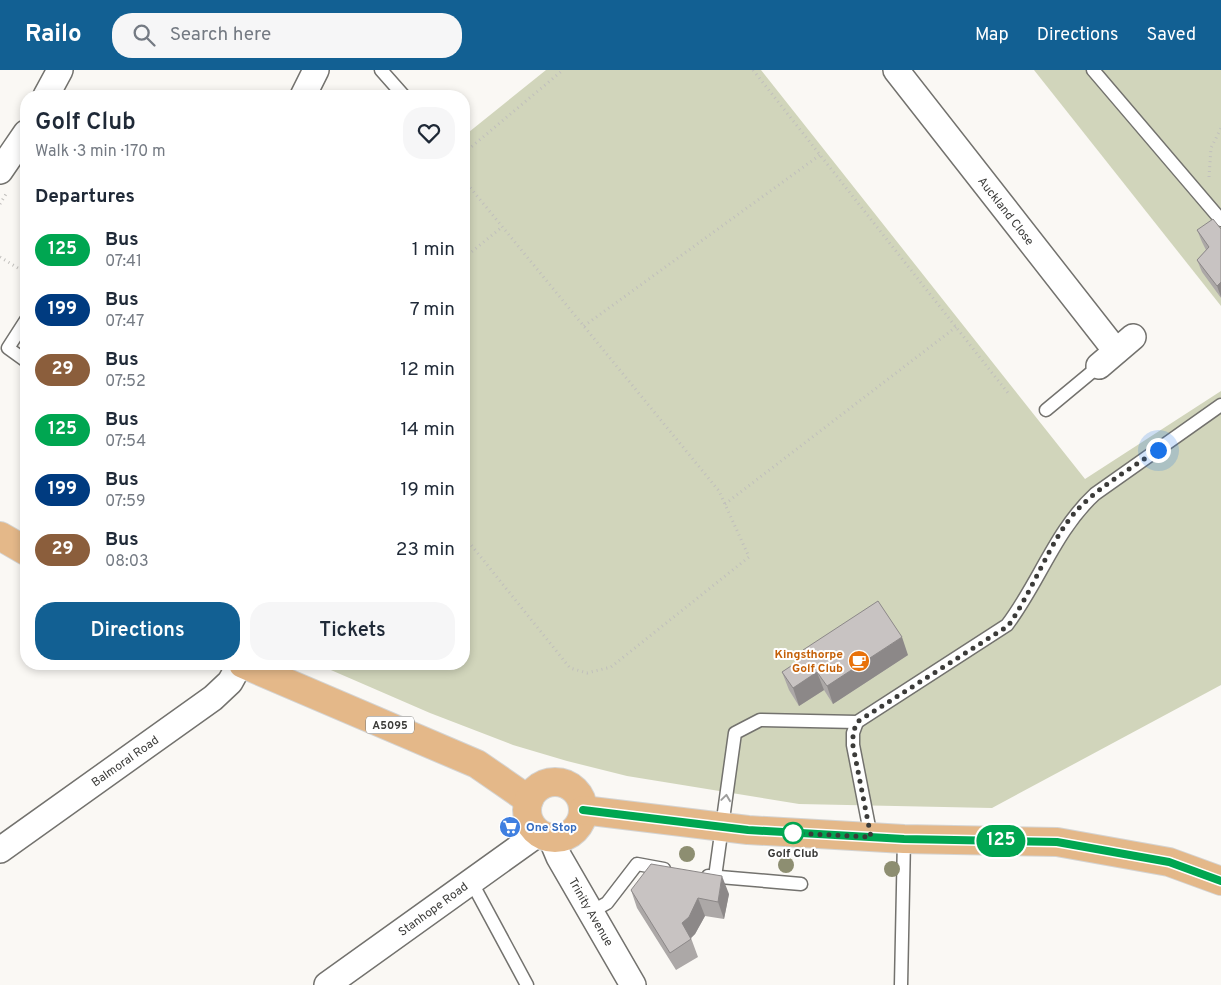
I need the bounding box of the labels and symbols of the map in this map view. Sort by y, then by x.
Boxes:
street label: Auckland Close [973,174,1037,249]
your location [1146,438,1171,463]
place label: Kingsthorpe Golf Club [774,647,843,677]
cafe icon: Kingsthorpe Golf Club [847,649,871,673]
road number: A5095 [366,716,414,734]
street label: Balmoral Road [89,733,162,791]
one-way arrow [721,794,731,802]
supermarket icon: One Stop [498,815,522,839]
place label: One Stop [526,820,577,836]
marker: Golf Club [782,822,804,844]
line badge: 125 [972,825,1030,857]
place label: Golf Club [768,846,819,862]
street label: Trinity Avenue [564,875,616,950]
street label: Stanhope Road [396,879,472,940]

